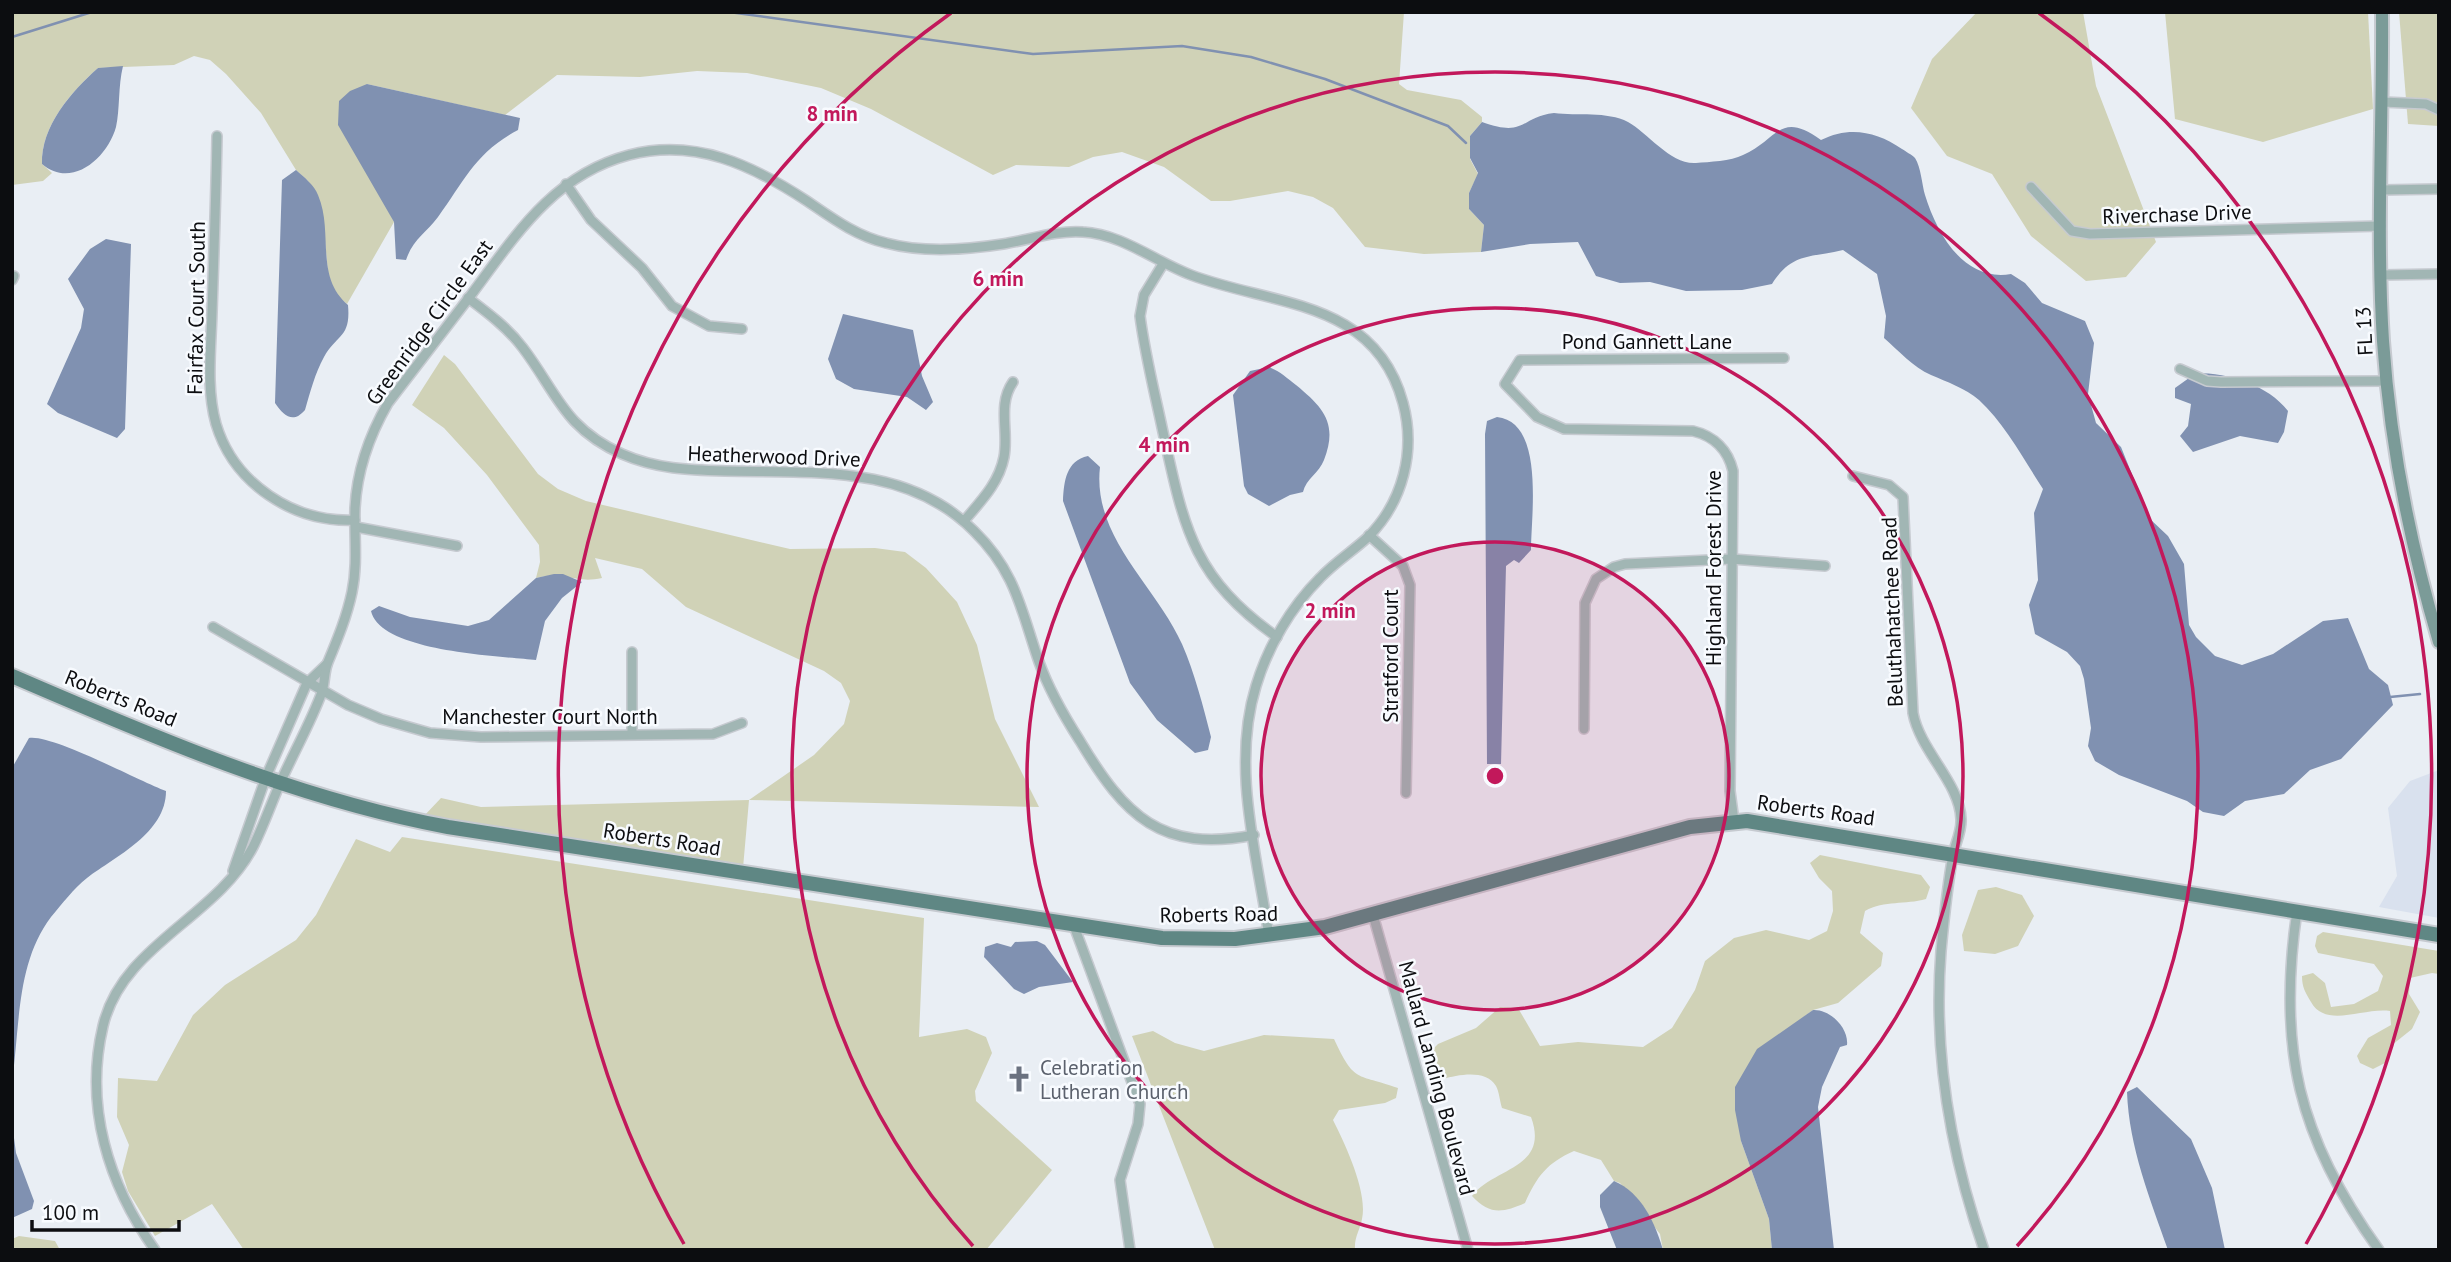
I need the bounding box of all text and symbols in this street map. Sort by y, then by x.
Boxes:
text: 8 min [806,100,858,127]
street label: Riverchase Drive [2102,198,2252,230]
street label: Fairfax Court South [181,221,211,395]
street label: Greenridge Circle East [360,234,498,410]
text: 6 min [972,265,1024,292]
street label: FL 13 [2349,306,2379,356]
street label: Pond Gannett Lane [1562,328,1732,355]
text: 4 min [1138,431,1190,458]
street label: Heatherwood Drive [687,439,861,473]
street label: Highland Forest Drive [1700,470,1727,666]
street label: Beluthahatchee Road [1875,516,1909,708]
street label: Stratford Court [1377,589,1404,723]
text: 2 min [1304,597,1356,624]
street label: Roberts Road [61,663,181,733]
street label: Manchester Court North [442,703,658,730]
centre of rings [1483,764,1507,788]
street label: Roberts Road [1755,788,1877,832]
street label: Roberts Road [601,816,723,862]
street label: Roberts Road [1159,899,1279,929]
street label: Mallard Landing Boulevard [1393,958,1481,1198]
place label: Celebration Lutheran Church [1040,1054,1189,1105]
church icon: Celebration Lutheran Church [1004,1064,1034,1094]
scale bar [32,1188,178,1232]
text: 100 m [42,1199,99,1226]

